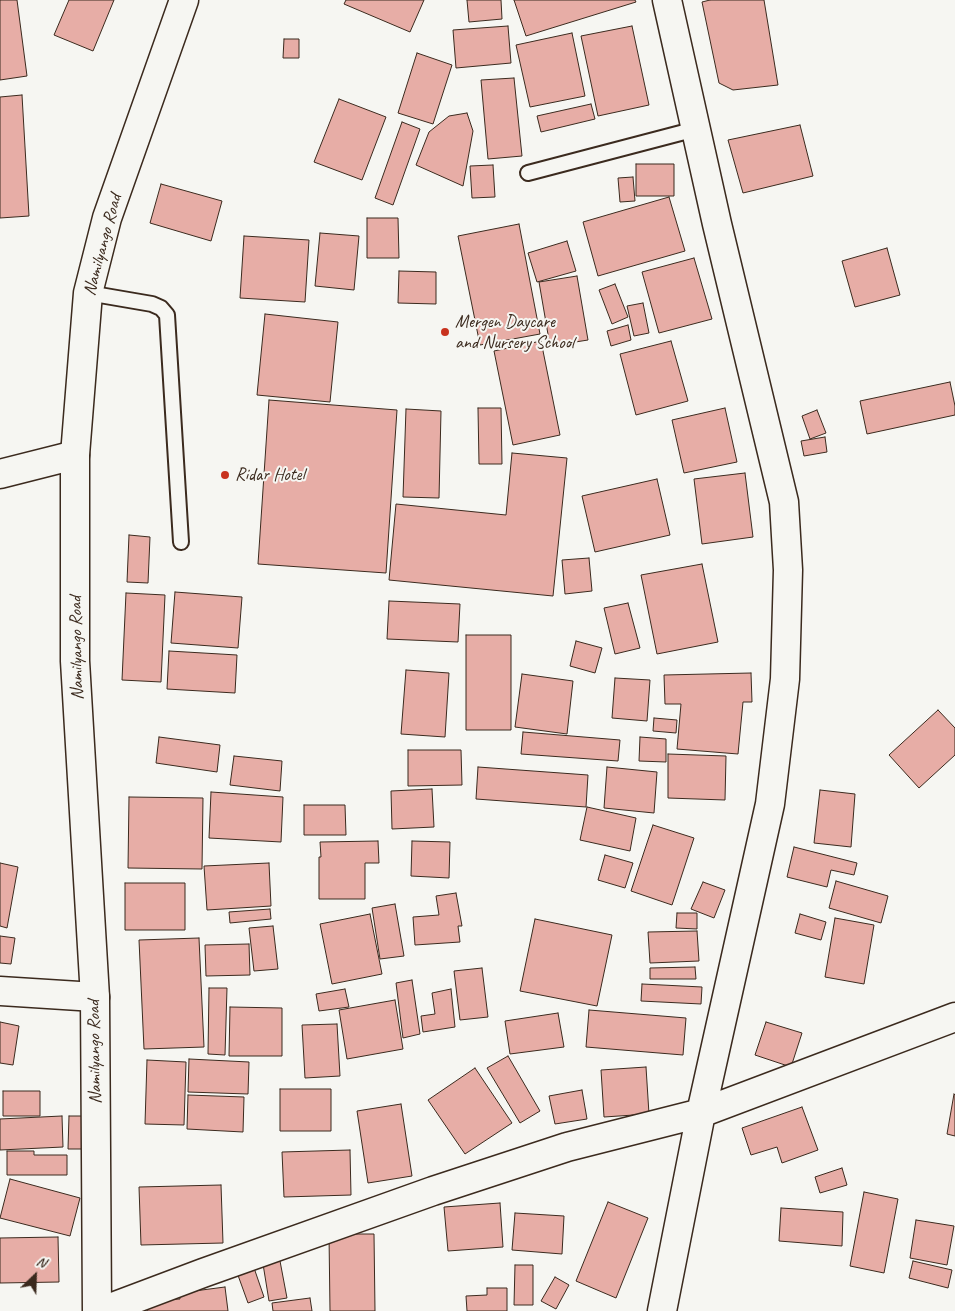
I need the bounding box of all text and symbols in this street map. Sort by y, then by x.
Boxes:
street label: Namilyango Road [79,192,127,298]
place label: Mergen Daycare and Nursery School [455,311,574,354]
marker: Mergen Daycare and Nursery School [439,326,451,338]
place label: Ridar Hotel [235,464,304,486]
marker: Ridar Hotel [219,469,231,481]
street label: Namilyango Road [65,596,89,700]
street label: Namilyango Road [83,1000,107,1104]
north arrow [10,1251,60,1301]
text: N [34,1252,49,1271]

